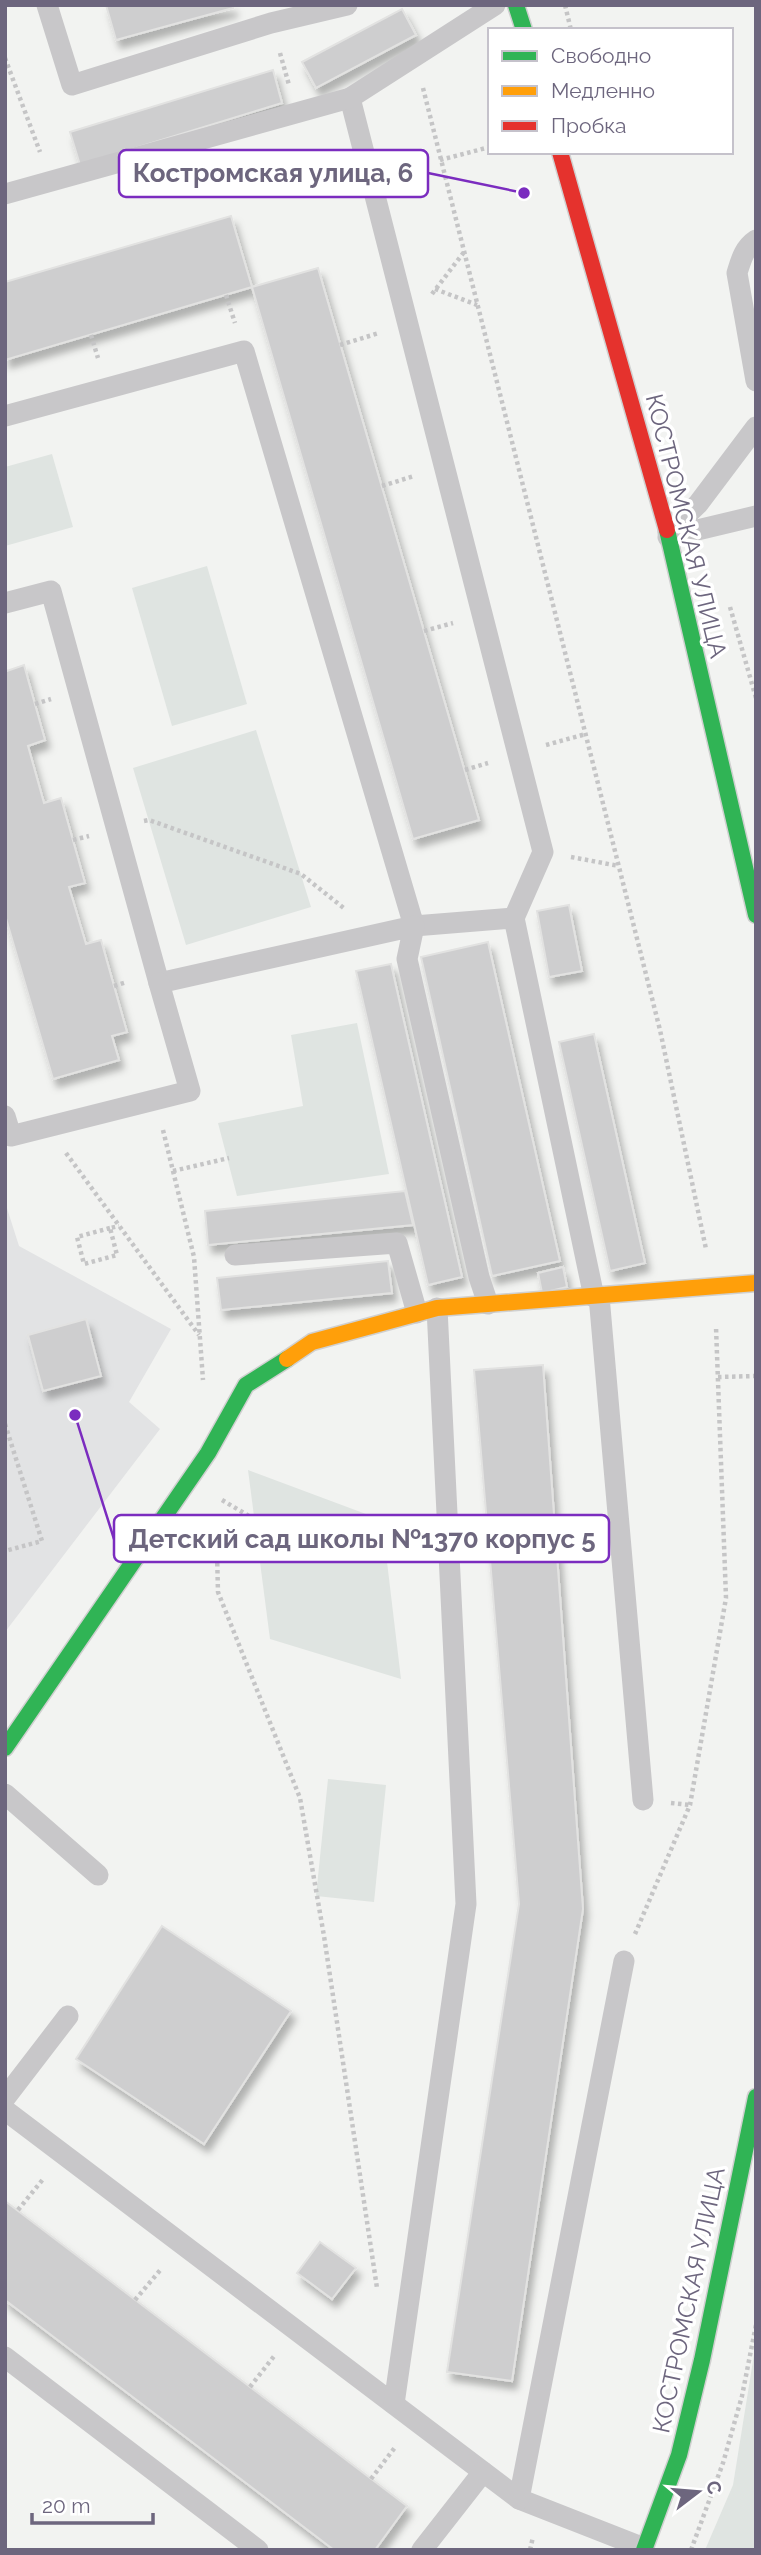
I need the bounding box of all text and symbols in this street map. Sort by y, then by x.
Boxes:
legend [488,28,733,154]
text: Свободно [551,43,651,68]
text: Медленно [551,78,655,103]
text: Пробка [551,113,627,138]
callout: Костромская улица, 6 [119,150,428,197]
text: Костромская улица, 6 [133,158,413,188]
street label: КОСТРОМСКАЯ УЛИЦА [640,391,733,661]
callout: Детский сад школы №1370 корпус 5 [114,1515,609,1562]
text: Детский сад школы №1370 корпус 5 [128,1524,596,1554]
street label: КОСТРОМСКАЯ УЛИЦА [646,2164,731,2435]
north arrow [663,2457,733,2527]
text: С [702,2478,727,2497]
scale bar [32,2482,152,2526]
text: 20 m [42,2493,90,2518]

